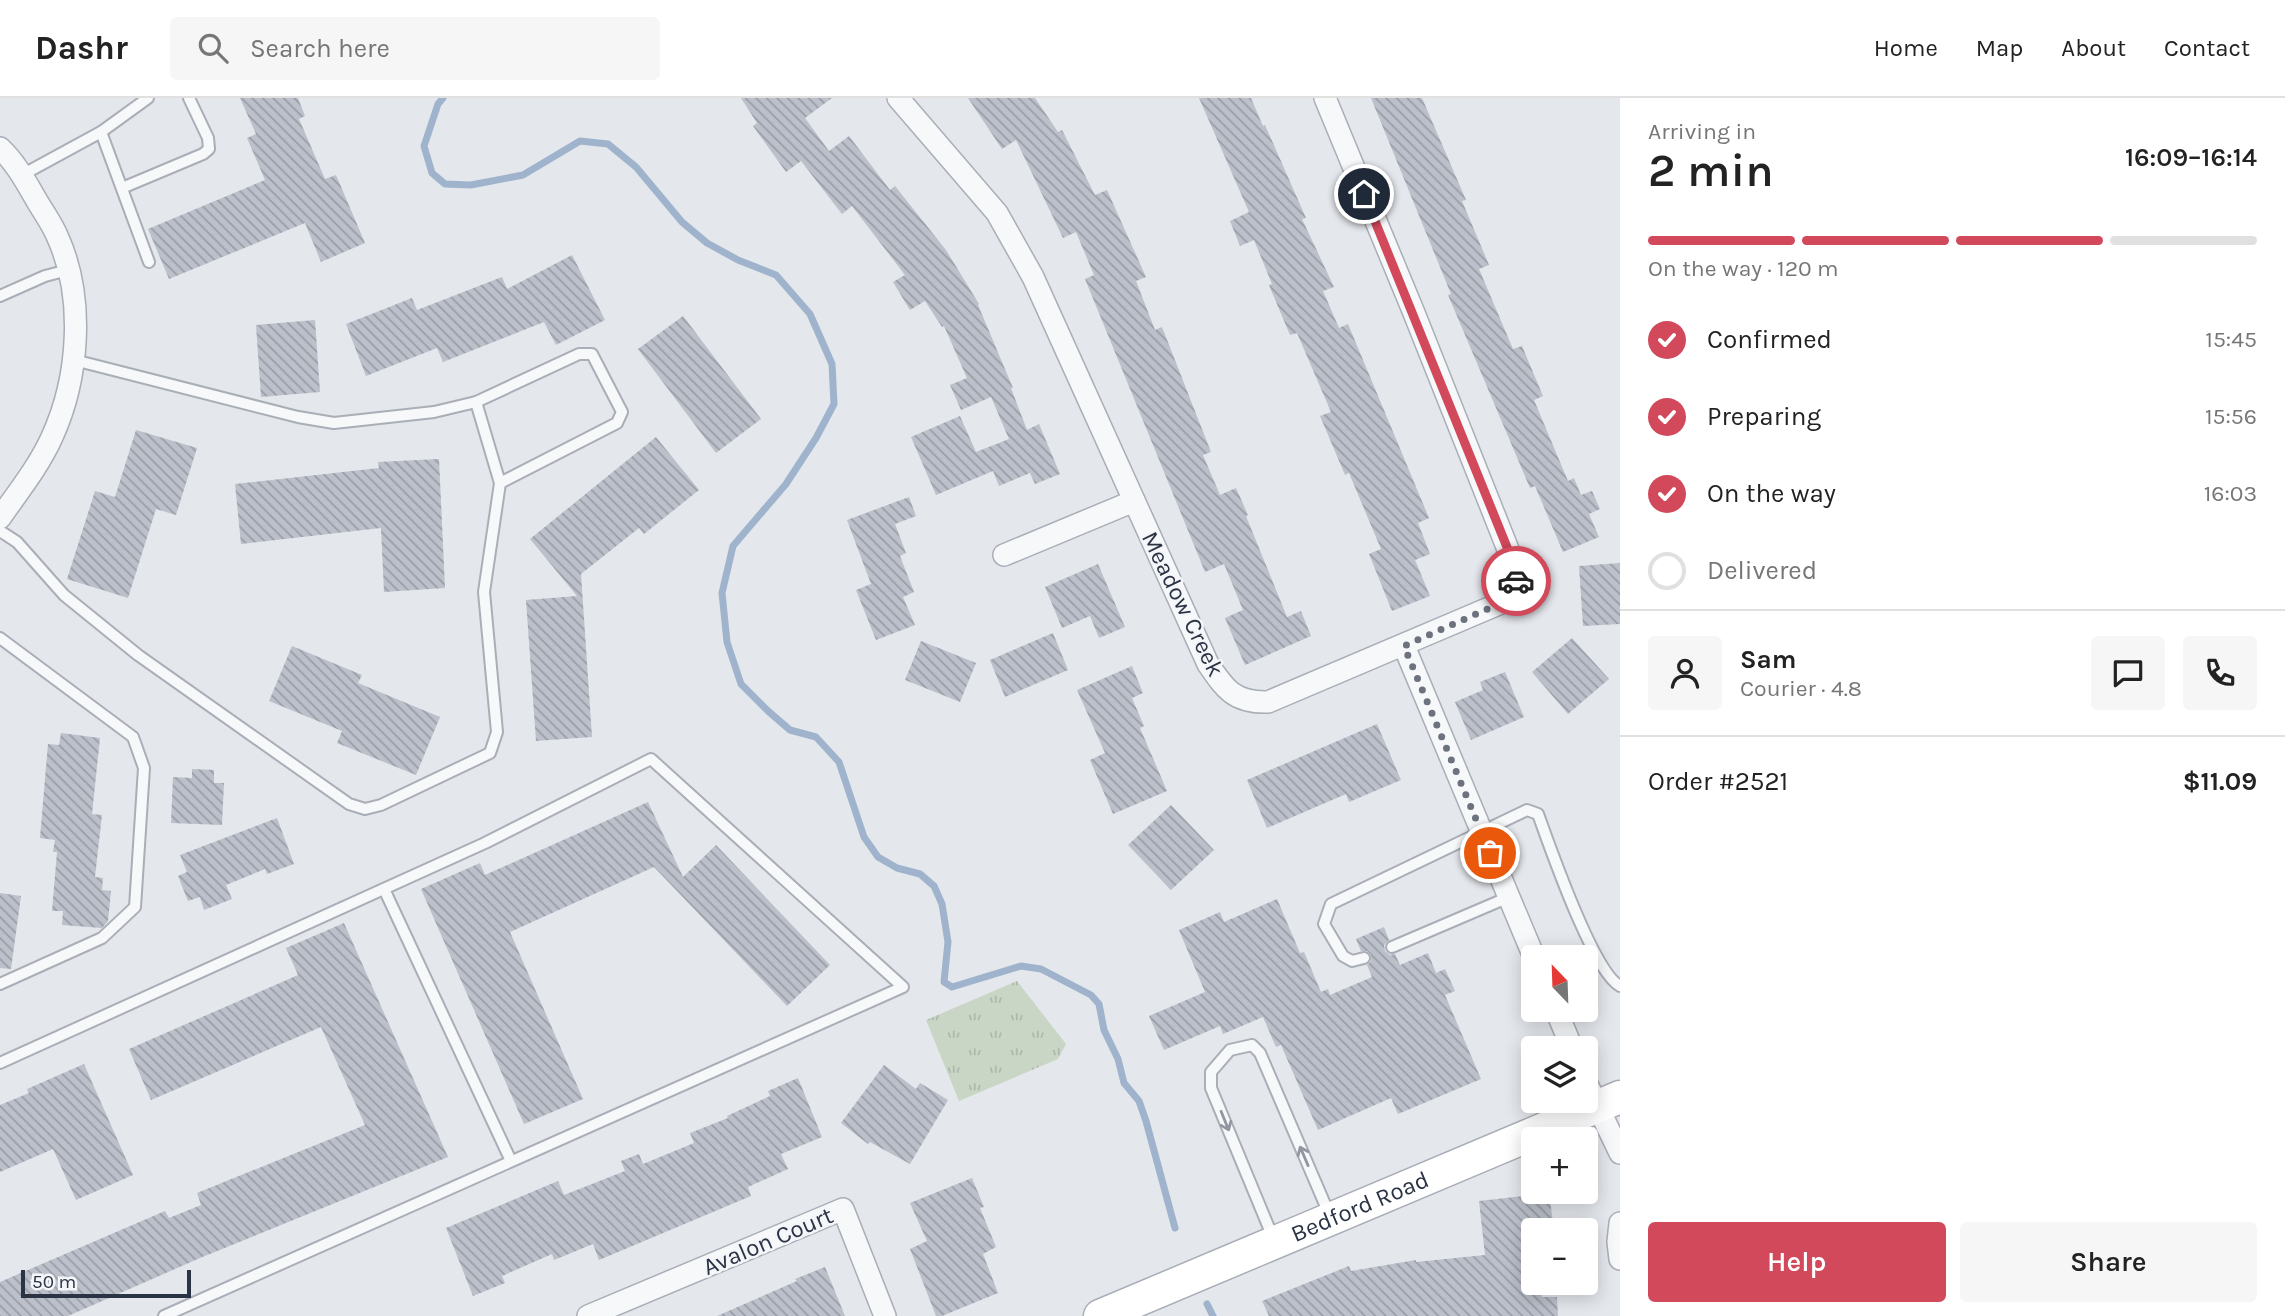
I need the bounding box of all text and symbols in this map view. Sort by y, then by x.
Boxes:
search box [170,17,660,80]
text: Dashr [35,29,128,67]
icon: search [194,29,232,67]
text: Search here [250,33,390,64]
text: Home [1874,34,1938,62]
text: Map [1976,34,2023,62]
text: About [2061,34,2126,62]
text: Contact [2164,34,2250,62]
text: Arriving in [1648,118,1756,145]
text: 16:09–16:14 [2125,142,2257,173]
text: 2 min [1648,144,1774,198]
pin [1334,164,1394,224]
icon: home [1345,175,1383,213]
text: On the way · 120 m [1648,255,1839,282]
icon: check [1648,321,1686,359]
text: Confirmed [1707,324,1832,355]
text: 15:45 [2205,326,2257,353]
icon: check [1648,398,1686,436]
text: Preparing [1707,401,1821,432]
text: 15:56 [2205,403,2257,430]
icon: check [1648,475,1686,513]
text: On the way [1707,478,1836,509]
text: 16:03 [2204,480,2257,507]
street label: Meadow Creek [1136,527,1230,681]
courier [1481,546,1551,616]
text: Delivered [1707,555,1817,586]
icon: car [1497,562,1535,600]
button: person [1648,636,1722,710]
button: chat [2091,636,2165,710]
button: phone [2183,636,2257,710]
text: Sam [1740,644,1796,675]
text: Courier · 4.8 [1740,675,1862,702]
text: Order #2521 [1648,766,1788,797]
text: $11.09 [2183,766,2257,797]
pin [1460,823,1520,883]
icon: bag [1471,834,1509,872]
north arrow [1521,945,1598,1022]
map controls [1521,945,1598,1295]
button: layers [1521,1036,1598,1113]
one-way arrow [1219,1110,1232,1131]
button: + [1521,1127,1598,1204]
one-way arrow [1297,1146,1310,1167]
street label: Bedford Road [1287,1165,1433,1248]
street label: Avalon Court [699,1201,837,1281]
button: − [1521,1218,1598,1295]
button: Help [1648,1222,1946,1302]
button: Share [1960,1222,2257,1302]
scale bar [21,1267,191,1299]
text: 50 m [32,1271,76,1293]

